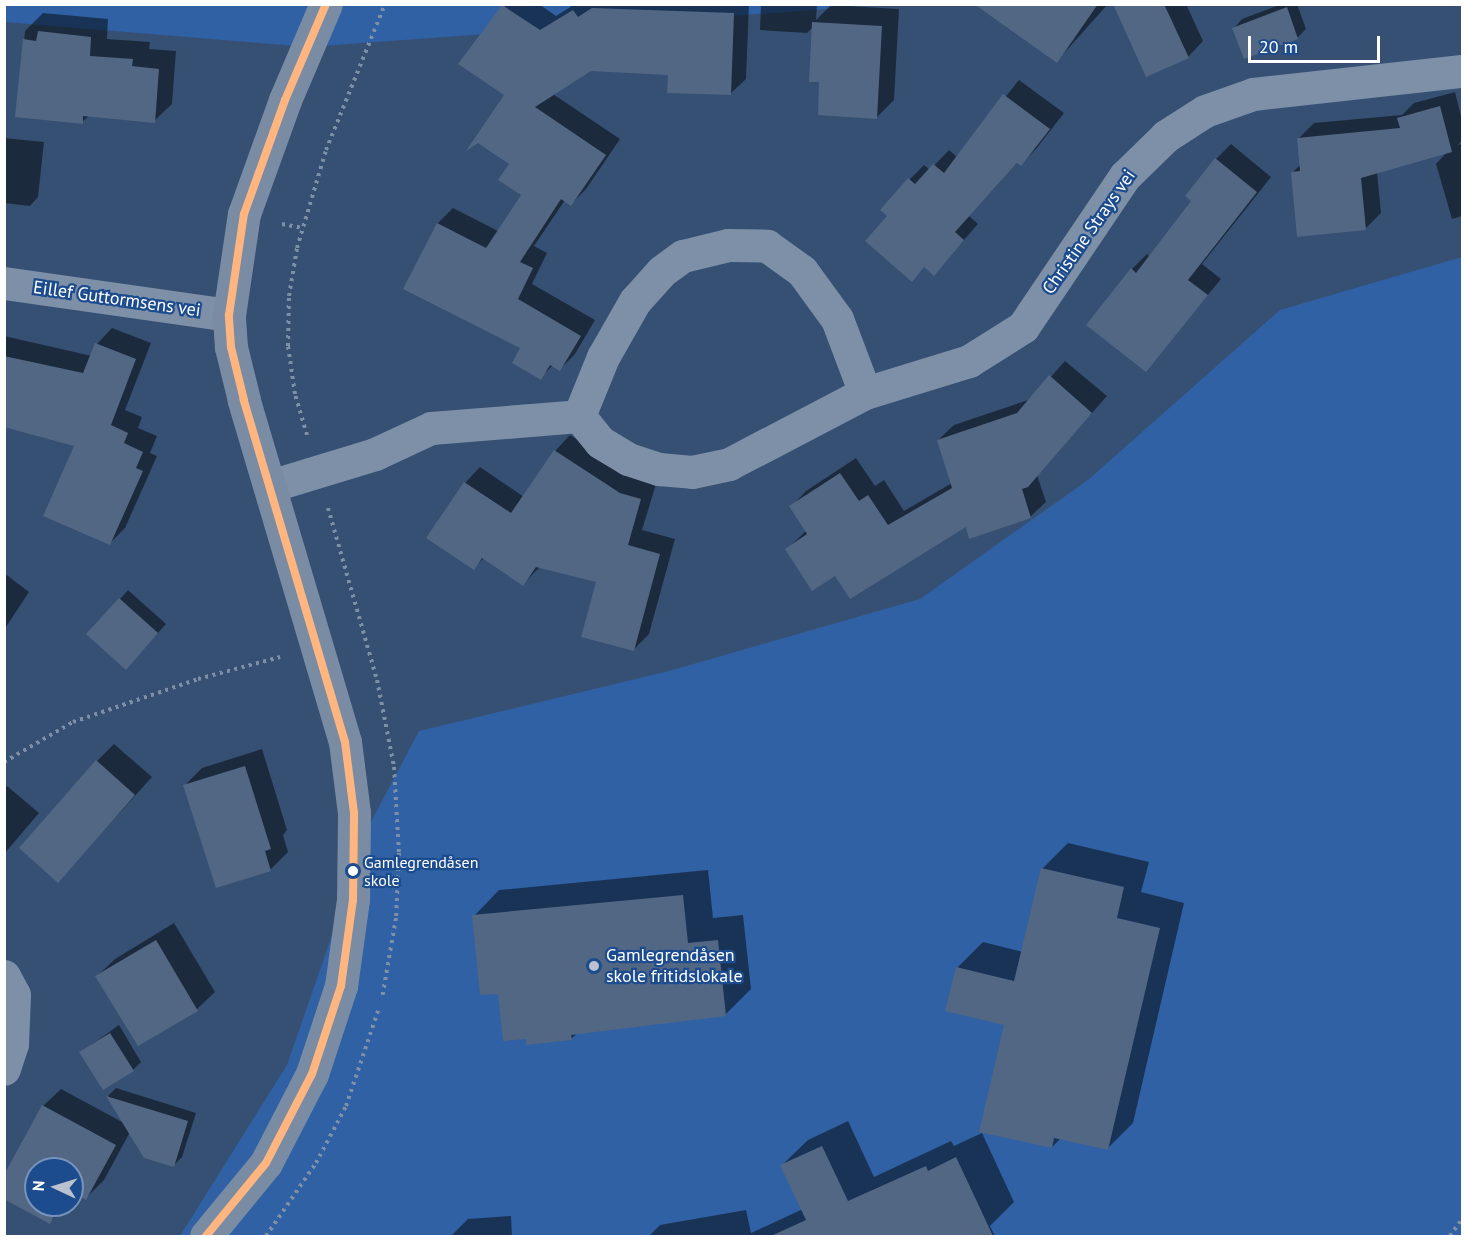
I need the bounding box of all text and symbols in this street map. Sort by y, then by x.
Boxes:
scale bar [1251,24,1383,62]
text: 20 m [1259,35,1298,58]
street label: Christine Strays vei [1038,165,1140,299]
street label: Eillef Guttormsens vei [32,277,202,321]
place label: Gamlegrendåsen skole [364,852,478,890]
marker: Gamlegrendåsen skole [347,865,359,877]
place label: Gamlegrendåsen skole fritidslokale [606,945,743,988]
marker: Gamlegrendåsen skole fritidslokale [587,959,601,973]
north arrow [24,1157,84,1217]
text: N [28,1180,48,1192]

